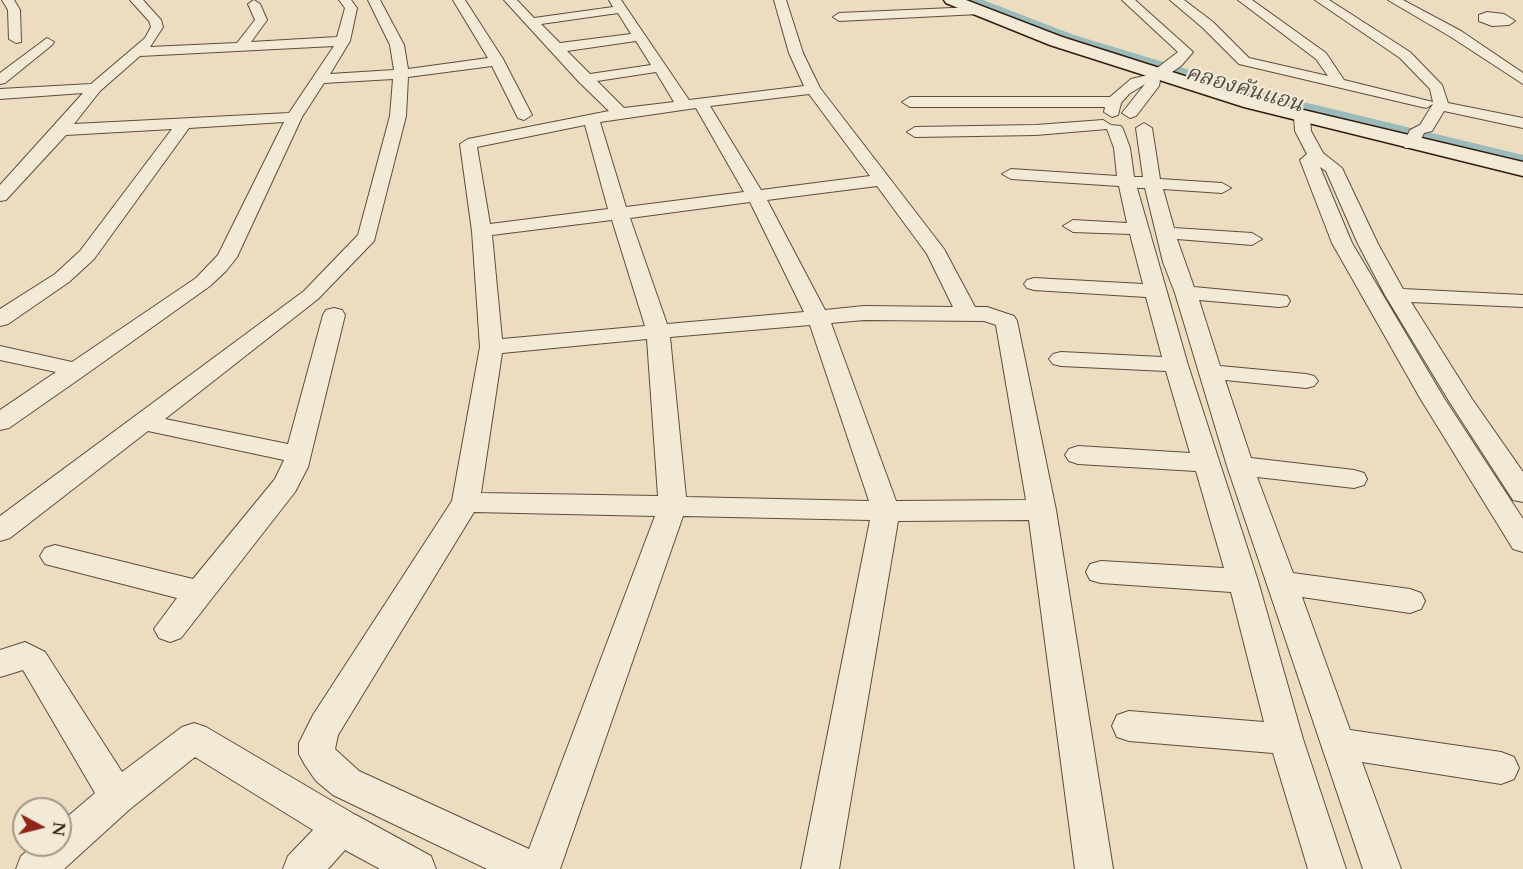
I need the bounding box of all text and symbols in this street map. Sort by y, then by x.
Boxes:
water label: คลองคันแอน [1182,61,1306,119]
north arrow [12,797,72,857]
text: N [46,821,70,837]

